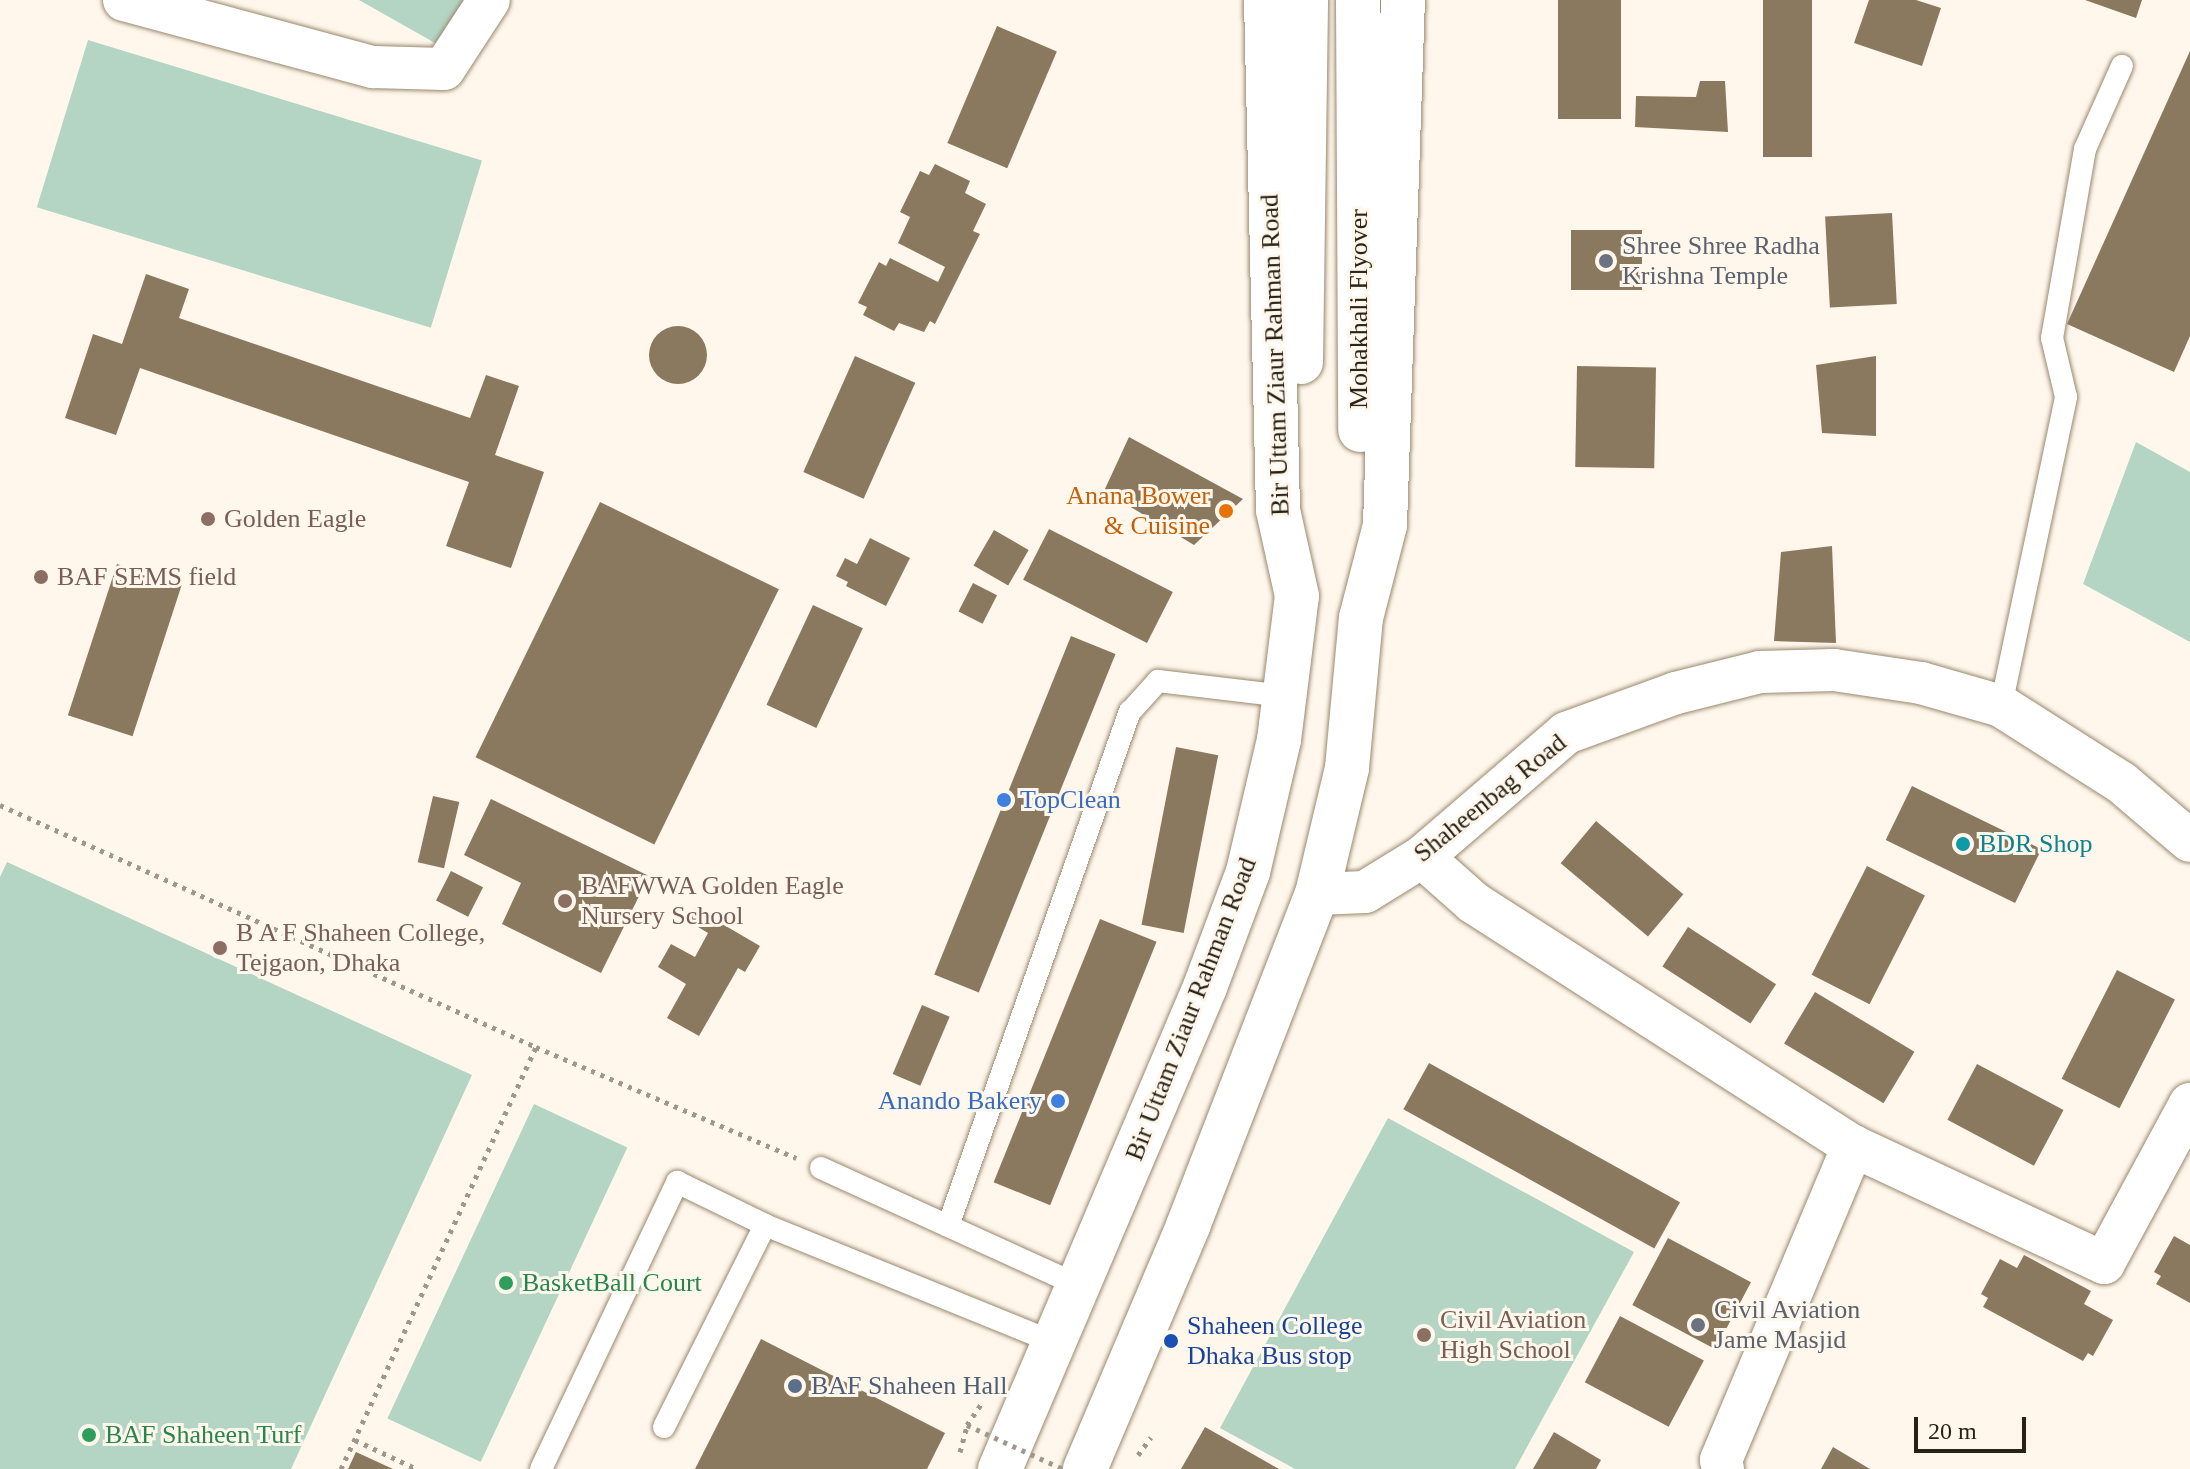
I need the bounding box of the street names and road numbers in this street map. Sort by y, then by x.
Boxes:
street label: Bir Uttam Ziaur Rahman Road [1254,194,1296,516]
street label: Mohakhali Flyover [1343,209,1375,409]
street label: Shaheenbag Road [1408,727,1572,869]
street label: Bir Uttam Ziaur Rahman Road [1119,853,1263,1165]

